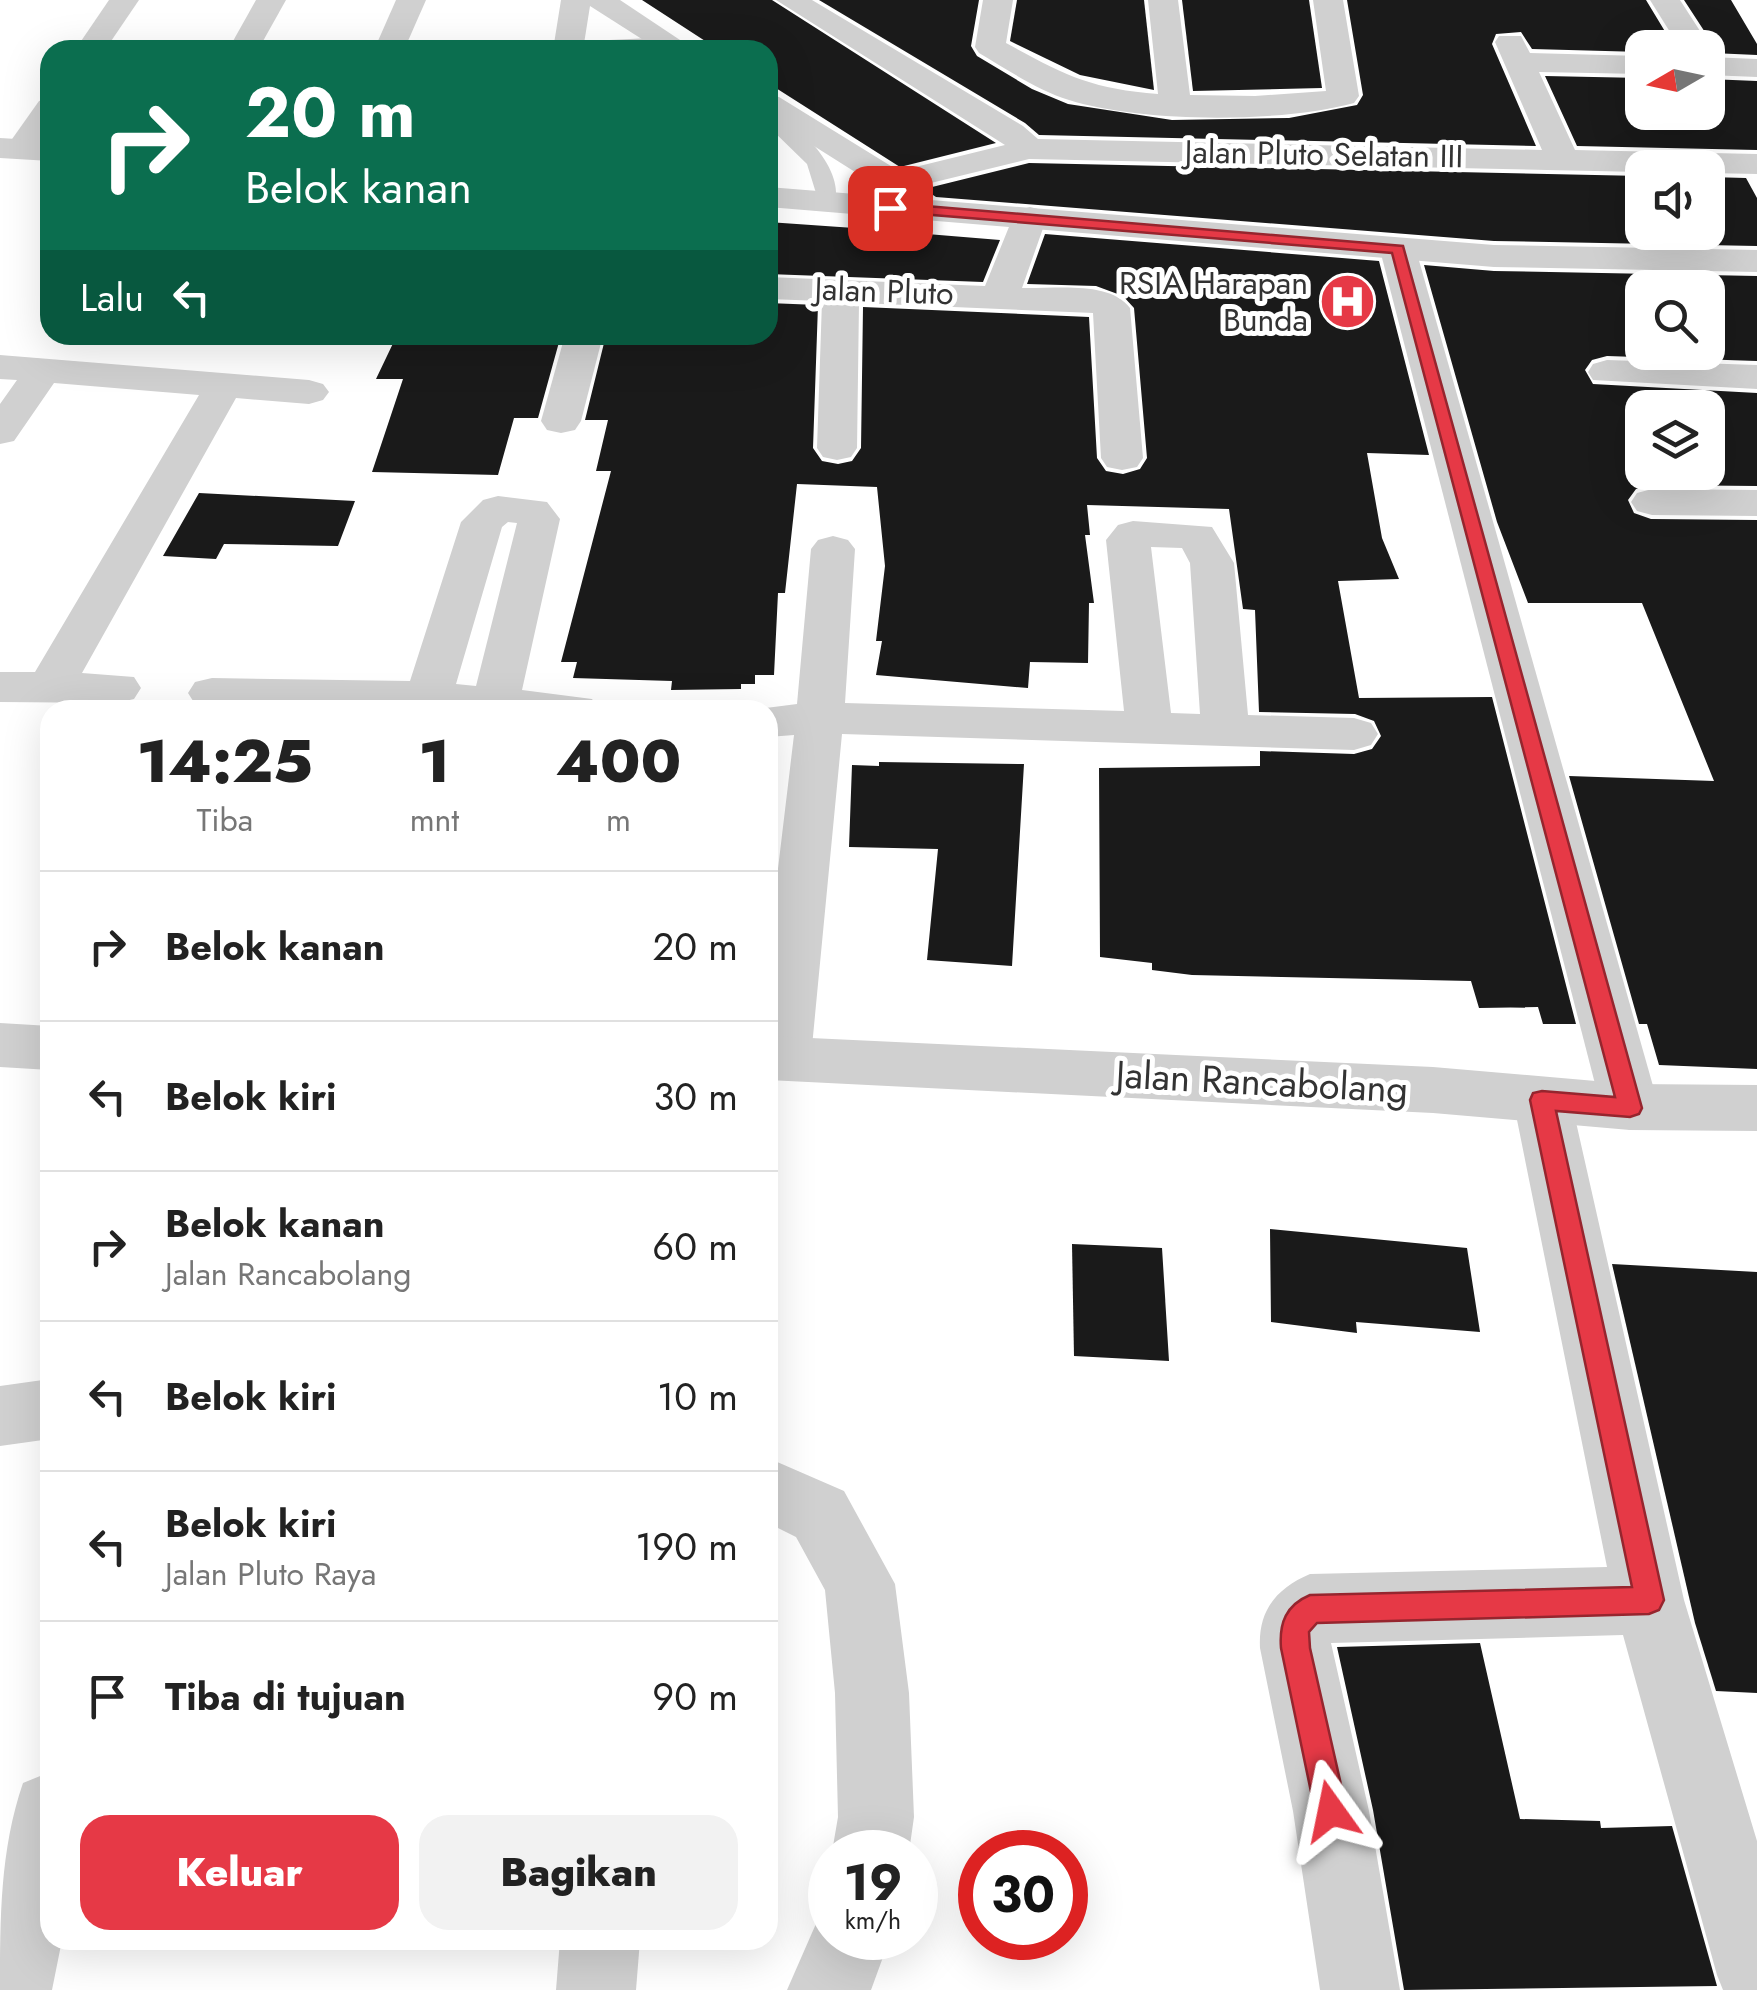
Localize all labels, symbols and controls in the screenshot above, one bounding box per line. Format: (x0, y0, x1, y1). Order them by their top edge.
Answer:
north arrow (1625, 30, 1725, 130)
map controls (1625, 30, 1725, 490)
text: 20 m (245, 62, 416, 163)
icon: right (80, 80, 210, 210)
street label: Jalan Pluto Selatan III (1180, 129, 1464, 179)
button: sound (1625, 150, 1725, 250)
text: Belok kanan (245, 155, 472, 220)
pin (848, 166, 933, 251)
icon: arrive (863, 181, 918, 236)
place label: RSIA Harapan Bunda (1119, 260, 1308, 343)
street label: Jalan Pluto (810, 265, 954, 316)
text: Lalu (80, 270, 144, 325)
icon: left (164, 270, 219, 325)
button: search (1625, 270, 1725, 370)
hospital icon: RSIA Harapan Bunda (1317, 271, 1377, 331)
button: layers (1625, 390, 1725, 490)
text: 14:25 (137, 718, 313, 805)
text: 1 (419, 718, 450, 805)
text: 400 (556, 718, 681, 805)
text: Tiba (196, 797, 253, 843)
text: mnt (410, 797, 459, 843)
text: m (606, 797, 631, 843)
icon: right (80, 919, 135, 974)
text: Belok kanan (165, 919, 385, 974)
text: 20 m (653, 919, 738, 974)
street label: Jalan Rancabolang (1109, 1046, 1410, 1117)
icon: left (80, 1069, 135, 1124)
text: Belok kiri (165, 1069, 337, 1124)
text: 30 m (653, 1069, 738, 1124)
text: Belok kanan (165, 1196, 385, 1251)
icon: right (80, 1219, 135, 1274)
text: 60 m (652, 1219, 738, 1274)
text: Jalan Rancabolang (165, 1251, 412, 1297)
icon: left (80, 1369, 135, 1424)
text: Belok kiri (165, 1369, 337, 1424)
text: 10 m (657, 1369, 738, 1424)
text: Belok kiri (165, 1496, 337, 1551)
icon: left (80, 1519, 135, 1574)
text: 190 m (635, 1519, 738, 1574)
text: Jalan Pluto Raya (165, 1551, 376, 1597)
icon: arrive (80, 1669, 135, 1724)
text: Tiba di tujuan (165, 1669, 406, 1724)
text: 90 m (652, 1669, 738, 1724)
position arrow (1279, 1759, 1383, 1863)
button: Keluar (80, 1815, 399, 1930)
button: Bagikan (419, 1815, 738, 1930)
speed limit sign: 30 (958, 1830, 1088, 1960)
text: 19 (844, 1846, 902, 1919)
text: km/h (845, 1902, 901, 1938)

